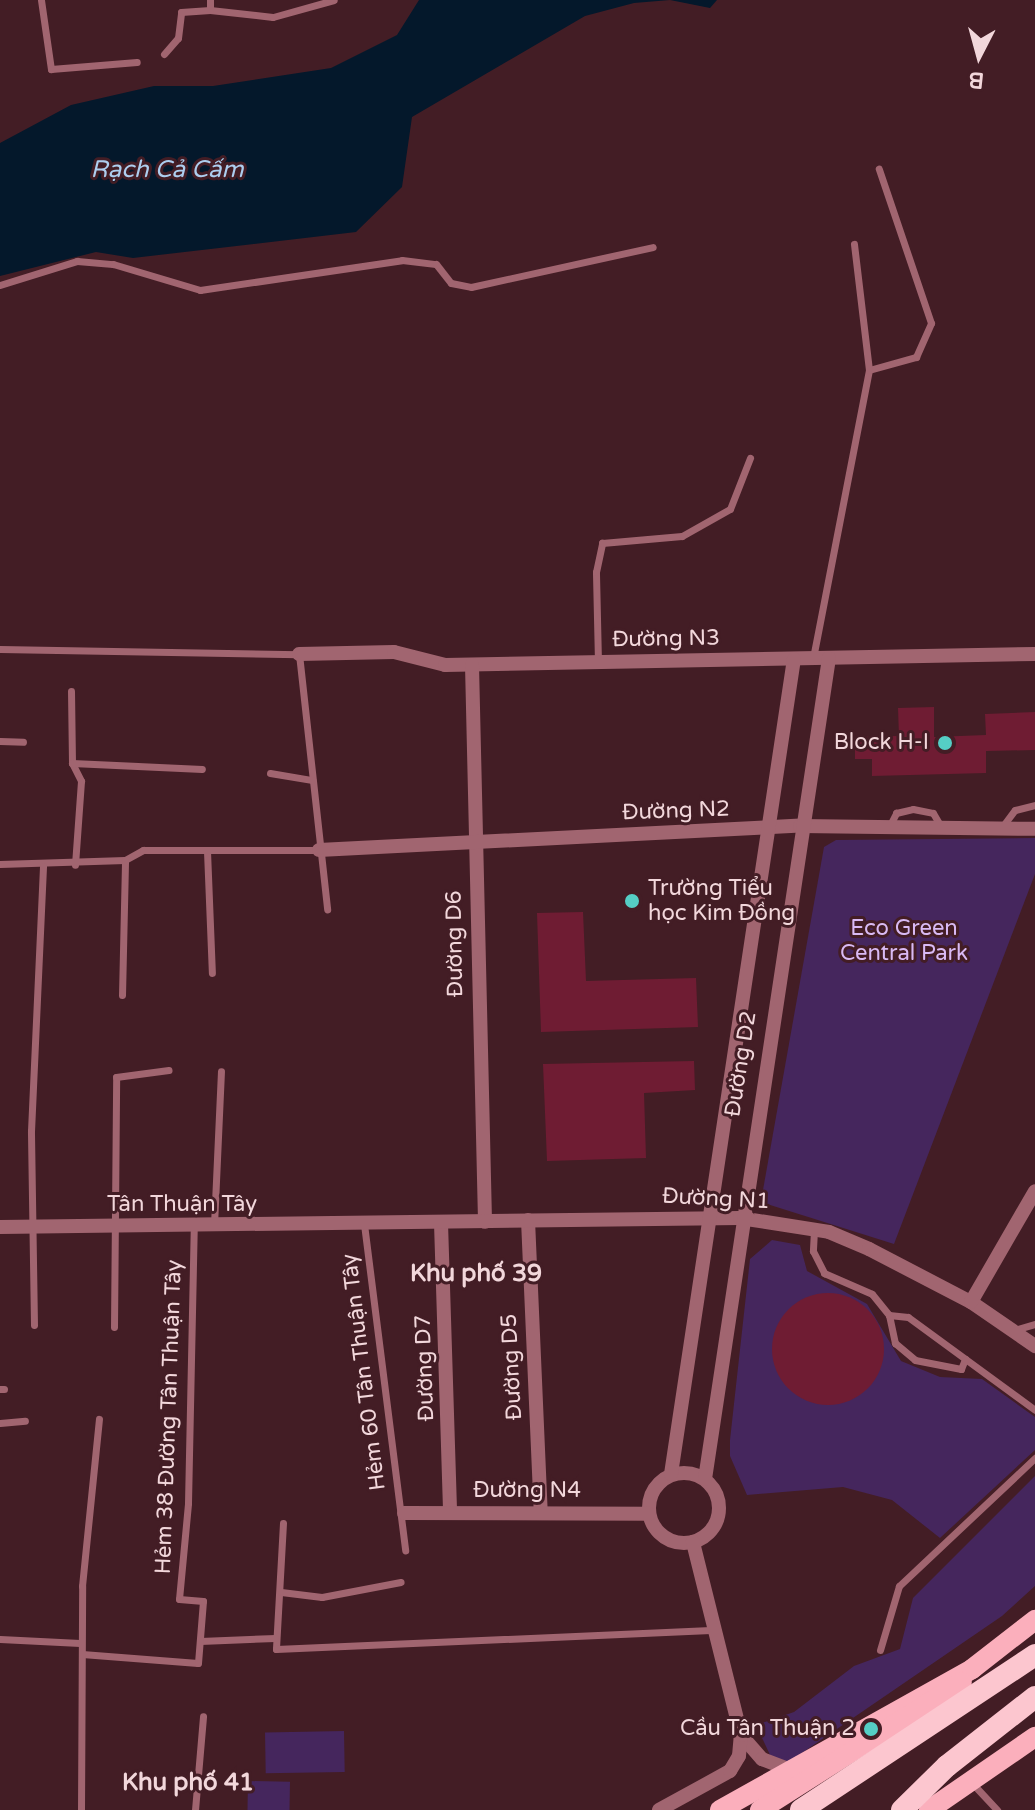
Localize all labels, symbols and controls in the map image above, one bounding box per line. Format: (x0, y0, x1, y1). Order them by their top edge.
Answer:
north arrow (939, 16, 1019, 96)
text: B (968, 66, 985, 94)
water label: Rạch Cả Cấm (91, 156, 243, 184)
street label: Đường N3 (612, 625, 720, 653)
place label: Block H-I (834, 730, 929, 756)
marker: Block H-I (936, 734, 954, 752)
street label: Đường N2 (622, 796, 730, 826)
place label: Trường Tiểu học Kim Đồng (648, 875, 795, 926)
street label: Đường D6 (441, 890, 469, 998)
marker: Trường Tiểu học Kim Đồng (623, 892, 641, 910)
park label: Eco Green Central Park (840, 915, 968, 966)
street label: Đường D2 (720, 1009, 762, 1119)
street label: Đường N1 (661, 1183, 771, 1215)
street label: Tân Thuận Tây (107, 1192, 257, 1218)
street label: Hẻm 60 Tân Thuận Tây (336, 1252, 392, 1492)
street label: Hẻm 38 Đường Tân Thuận Tây (150, 1259, 188, 1575)
district label: Khu phố 39 (410, 1260, 542, 1288)
street label: Đường D5 (496, 1313, 528, 1421)
street label: Đường D7 (410, 1314, 440, 1422)
street label: Đường N4 (473, 1478, 581, 1504)
place label: Cầu Tân Thuận 2 (680, 1716, 855, 1742)
marker: Cầu Tân Thuận 2 (862, 1720, 880, 1738)
district label: Khu phố 41 (122, 1769, 254, 1797)

